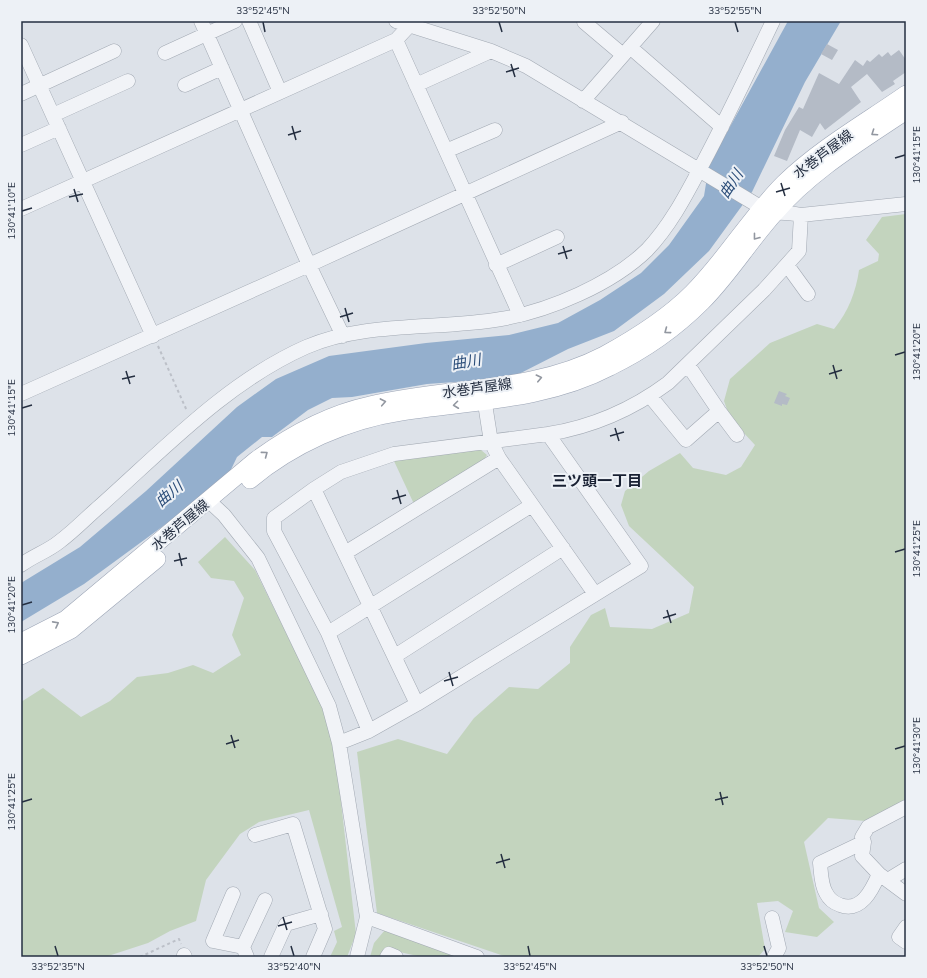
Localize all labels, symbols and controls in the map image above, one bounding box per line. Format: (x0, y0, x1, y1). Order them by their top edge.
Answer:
text: 33°52'45"N (236, 4, 290, 17)
text: 33°52'50"N (472, 4, 526, 17)
text: 33°52'55"N (708, 4, 762, 17)
street label: 水巻芦屋線 (790, 126, 856, 182)
text: 130°41'15"E (910, 126, 923, 184)
one-way arrow (871, 128, 878, 135)
water label: 曲川 (714, 164, 748, 201)
text: 130°41'10"E (5, 182, 18, 240)
one-way arrow (754, 232, 761, 239)
text: 130°41'20"E (910, 323, 923, 381)
one-way arrow (665, 326, 672, 333)
water label: 曲川 (449, 349, 484, 373)
street label: 水巻芦屋線 (441, 374, 513, 402)
one-way arrow (535, 375, 542, 383)
text: 130°41'15"E (5, 379, 18, 437)
one-way arrow (379, 398, 386, 407)
one-way arrow (453, 401, 459, 410)
one-way arrow (260, 452, 267, 459)
district label: 三ツ頭一丁目 (552, 471, 642, 490)
water label: 曲川 (151, 475, 188, 511)
street label: 水巻芦屋線 (147, 496, 213, 554)
text: 130°41'25"E (910, 520, 923, 578)
text: 130°41'20"E (5, 576, 18, 634)
one-way arrow (51, 621, 59, 629)
text: 130°41'30"E (910, 717, 923, 775)
text: 130°41'25"E (5, 773, 18, 831)
text: 33°52'35"N (31, 960, 85, 973)
text: 33°52'40"N (267, 960, 321, 973)
text: 33°52'45"N (503, 960, 557, 973)
text: 33°52'50"N (740, 960, 794, 973)

